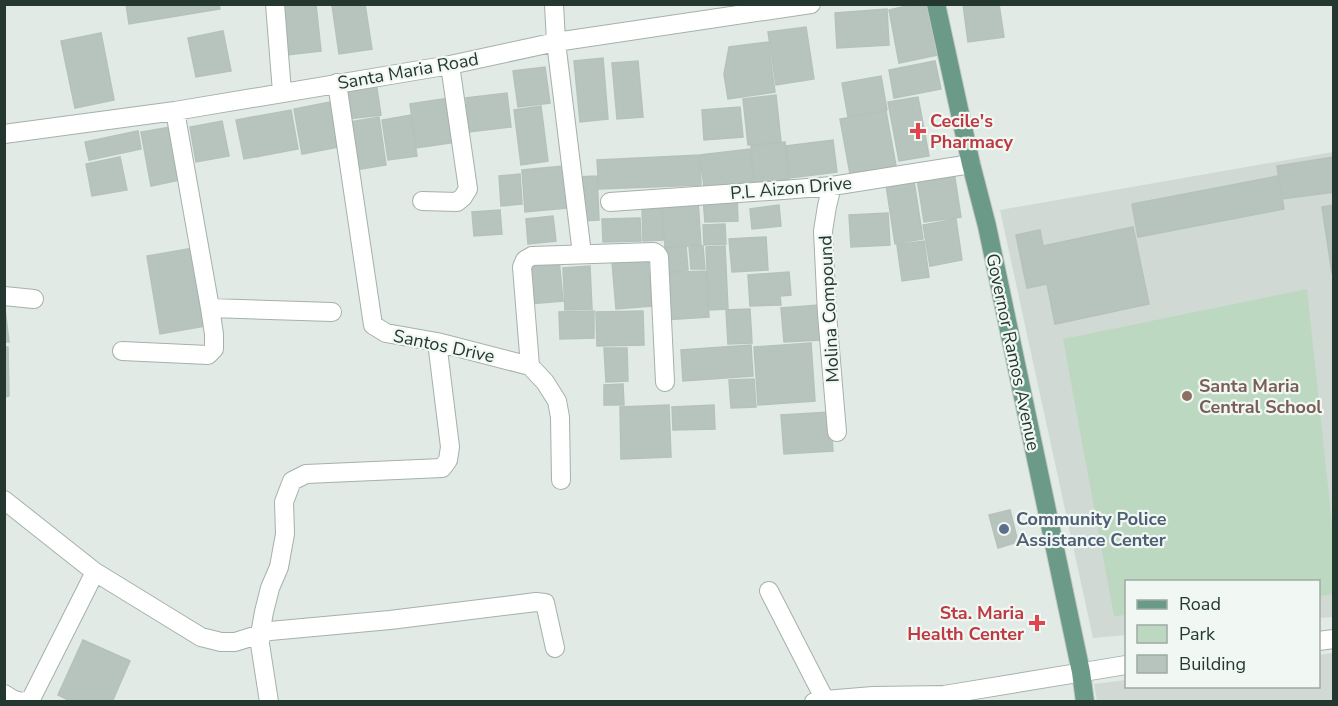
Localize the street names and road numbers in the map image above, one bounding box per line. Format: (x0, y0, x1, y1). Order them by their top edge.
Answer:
street label: Santa Maria Road (336, 47, 480, 95)
street label: P.L Aizon Drive (729, 171, 853, 205)
street label: Molina Compound (813, 235, 845, 383)
street label: Governor Ramos Avenue (980, 251, 1046, 453)
street label: Santos Drive (391, 324, 497, 368)

